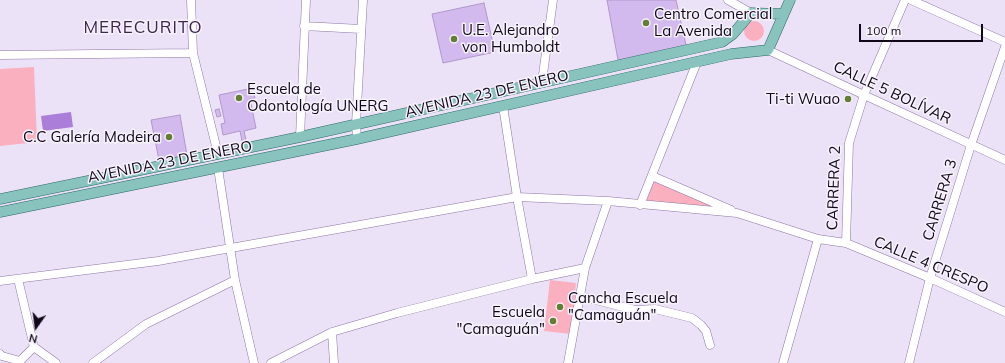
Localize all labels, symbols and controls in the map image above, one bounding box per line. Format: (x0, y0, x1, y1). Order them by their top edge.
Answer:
place label: Centro Comercial La Avenida (654, 5, 772, 40)
scale bar (861, 16, 985, 42)
district label: MERECURITO (83, 18, 203, 38)
marker: Centro Comercial La Avenida (641, 18, 651, 28)
place label: U.E. Alejandro von Humboldt (462, 21, 560, 56)
text: 100 m (866, 23, 901, 38)
marker: U.E. Alejandro von Humboldt (449, 34, 459, 44)
street label: CALLE 5 BOLÍVAR (830, 58, 954, 128)
street label: AVENIDA 23 DE ENERO (404, 66, 570, 122)
place label: Escuela de Odontología UNERG (247, 80, 389, 115)
place label: Ti-ti Wuao (766, 90, 840, 108)
marker: Escuela de Odontología UNERG (234, 93, 244, 103)
marker: Ti-ti Wuao (843, 94, 853, 104)
place label: C.C Galería Madeira (23, 128, 161, 146)
marker: C.C Galería Madeira (164, 132, 174, 142)
street label: AVENIDA 23 DE ENERO (86, 137, 254, 187)
street label: CARRERA 2 (824, 145, 844, 231)
street label: CARRERA 3 (919, 157, 961, 243)
street label: CALLE 4 CRESPO (871, 233, 991, 297)
place label: Cancha Escuela "Camaguán" (568, 289, 678, 324)
marker: Cancha Escuela "Camaguán" (555, 302, 565, 312)
place label: Escuela "Camaguán" (457, 303, 545, 338)
north arrow (16, 307, 56, 347)
marker: Escuela "Camaguán" (548, 316, 558, 326)
text: N (27, 331, 39, 346)

